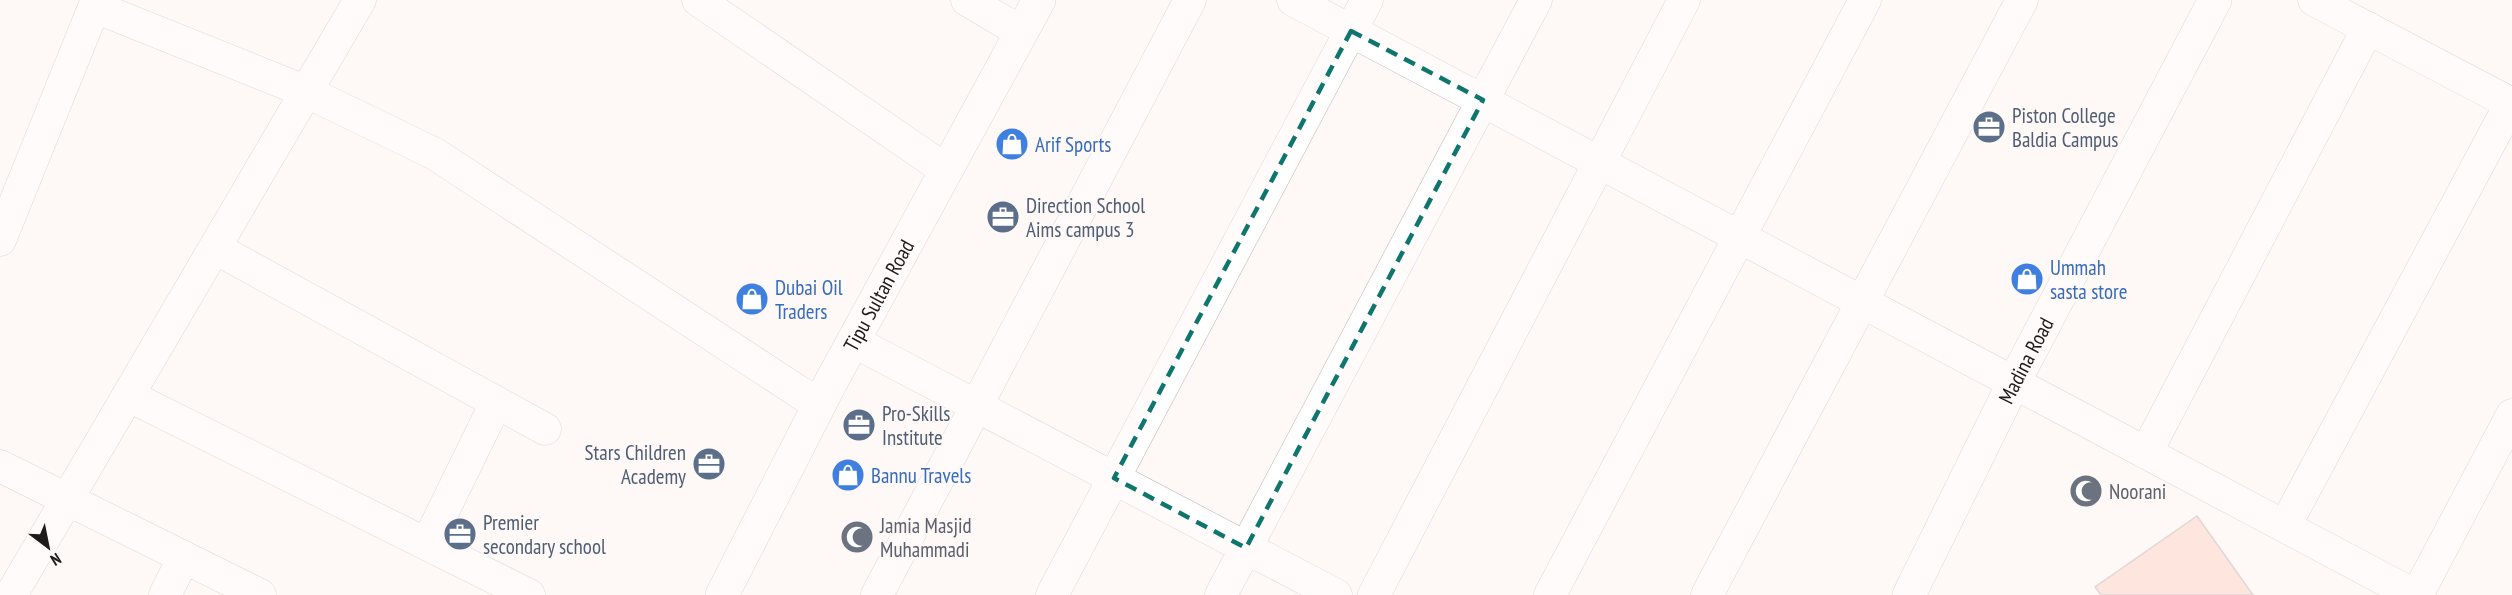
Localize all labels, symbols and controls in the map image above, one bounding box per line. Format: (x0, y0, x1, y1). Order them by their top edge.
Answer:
place label: Piston College Baldia Campus (2012, 102, 2118, 153)
office icon: Piston College Baldia Campus (1971, 109, 2007, 145)
shop icon: Arif Sports (994, 126, 1030, 162)
place label: Arif Sports (1035, 131, 1111, 158)
place label: Direction School Aims campus 3 (1026, 192, 1145, 243)
office icon: Direction School Aims campus 3 (985, 199, 1021, 235)
street label: Tipu Sultan Road (837, 235, 920, 356)
place label: Ummah sasta store (2050, 254, 2127, 305)
shop icon: Ummah sasta store (2009, 261, 2045, 297)
place label: Dubai Oil Traders (775, 274, 843, 325)
shop icon: Dubai Oil Traders (734, 281, 770, 317)
street label: Madina Road (1992, 313, 2059, 408)
place label: Pro-Skills Institute (882, 400, 950, 451)
office icon: Pro-Skills Institute (841, 407, 877, 443)
place label: Stars Children Academy (584, 439, 686, 490)
office icon: Stars Children Academy (691, 446, 727, 482)
shop icon: Bannu Travels (830, 457, 866, 493)
place label: Bannu Travels (871, 462, 971, 489)
mosque icon: Noorani (2068, 473, 2104, 509)
place label: Noorani (2109, 478, 2166, 505)
place label: Premier secondary school (483, 509, 606, 560)
place label: Jamia Masjid Muhammadi (879, 512, 972, 563)
office icon: Premier secondary school (442, 516, 478, 552)
north arrow (18, 517, 78, 577)
mosque icon: Jamia Masjid Muhammadi (839, 519, 875, 555)
text: N (47, 549, 65, 570)

